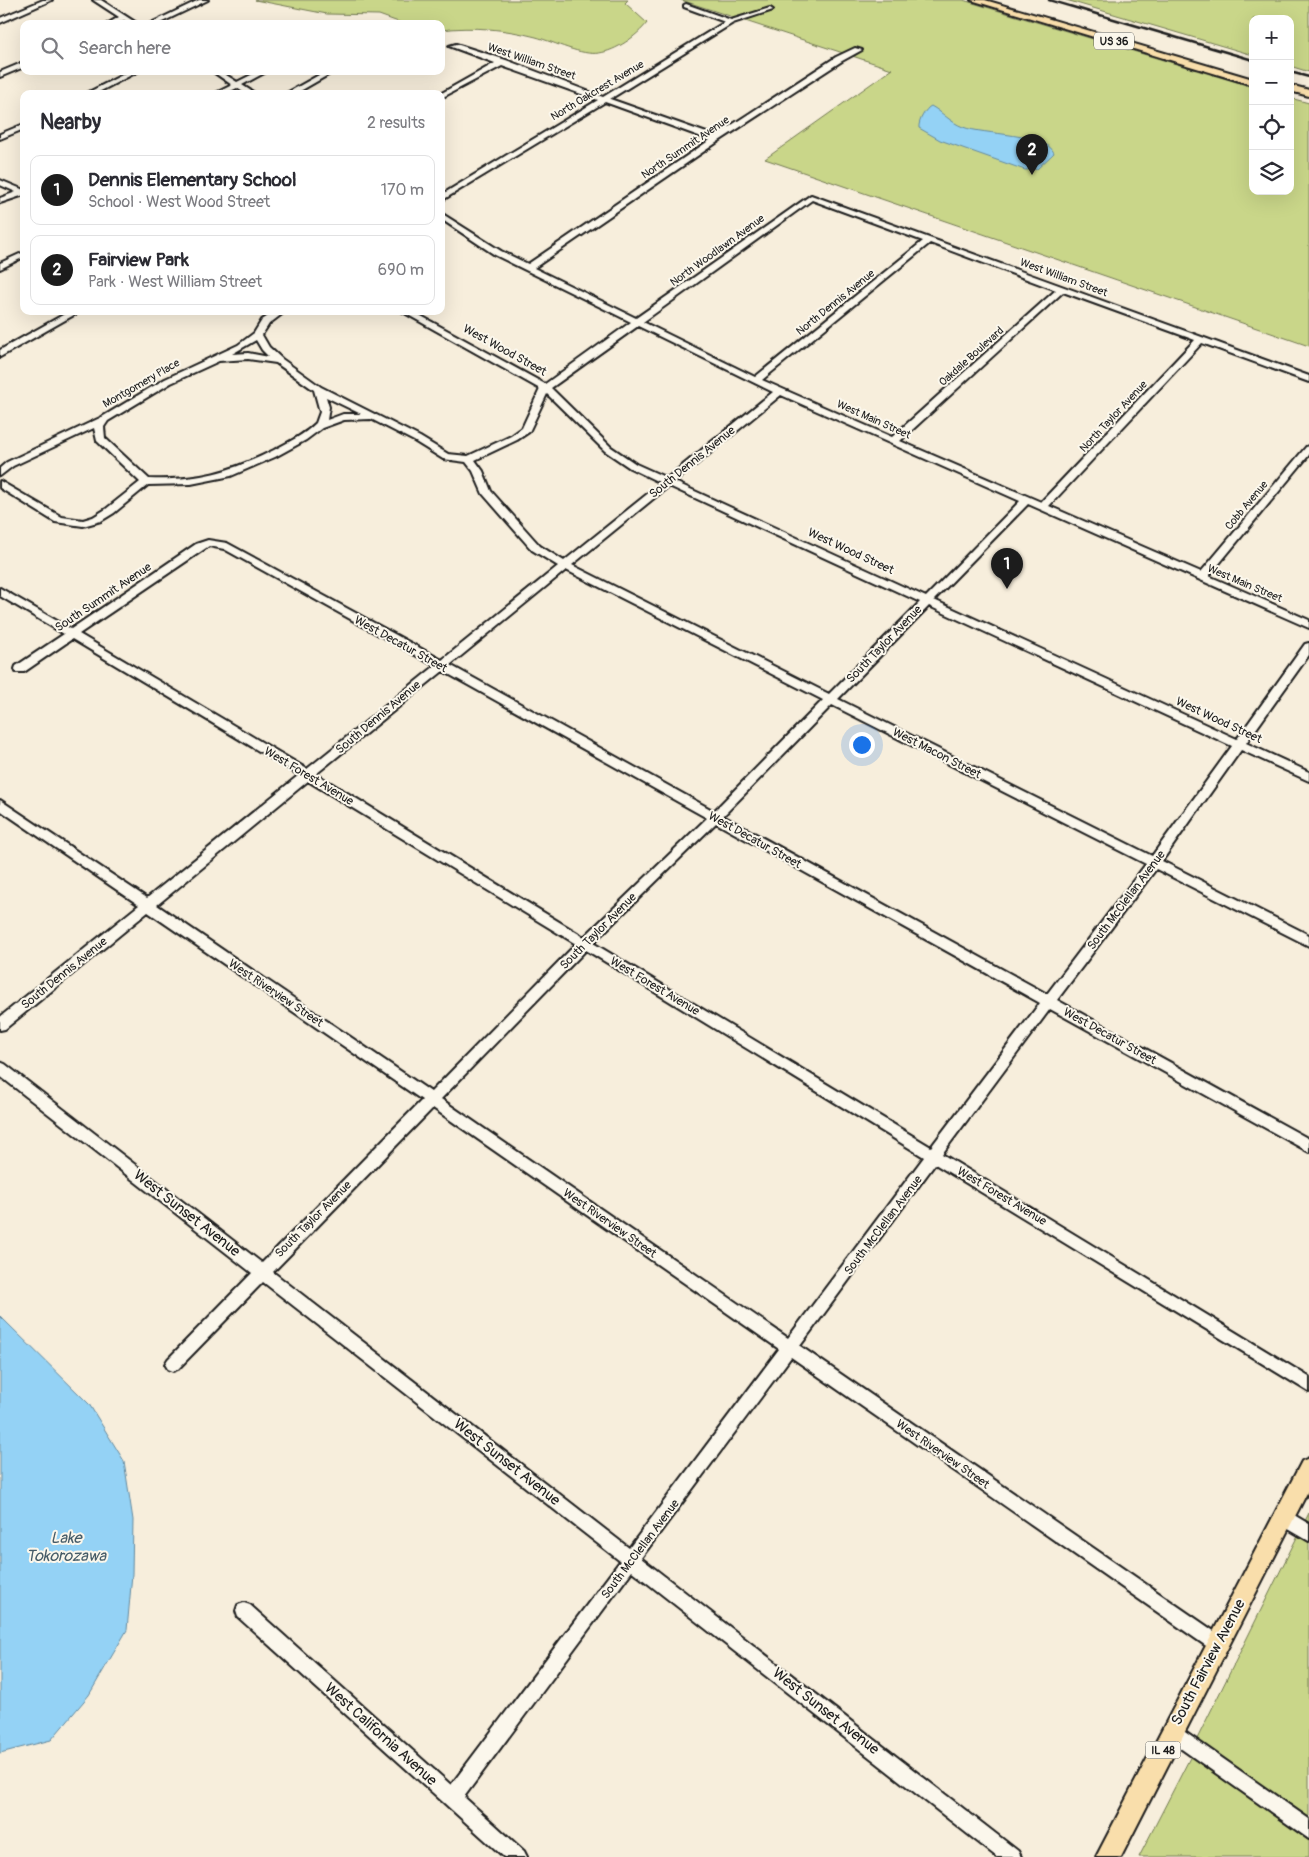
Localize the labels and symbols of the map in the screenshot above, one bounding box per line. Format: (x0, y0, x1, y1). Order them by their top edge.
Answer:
road number: US 36 (1094, 32, 1134, 49)
street label: West William Street (486, 40, 578, 83)
street label: North Oakcrest Avenue (548, 57, 647, 123)
street label: North Summit Avenue (639, 113, 732, 182)
pin: 2 (1016, 134, 1048, 175)
street label: North Woodlawn Avenue (668, 211, 767, 289)
street label: West William Street (1018, 256, 1110, 300)
street label: North Dennis Avenue (794, 266, 877, 338)
street label: West Wood Street (460, 321, 549, 380)
street label: Oakdale Boulevard (936, 324, 1006, 389)
street label: Montgomery Place (101, 356, 182, 411)
street label: North Taylor Avenue (1077, 377, 1150, 455)
street label: West Main Street (835, 397, 913, 442)
street label: South Dennis Avenue (646, 423, 738, 502)
street label: Cobb Avenue (1222, 478, 1271, 532)
street label: West Wood Street (805, 525, 896, 578)
pin: 1 (991, 548, 1023, 589)
street label: South Summit Avenue (52, 560, 154, 635)
street label: West Main Street (1205, 562, 1285, 605)
street label: South Taylor Avenue (843, 602, 925, 686)
street label: West Decatur Street (352, 613, 450, 676)
street label: South Dennis Avenue (333, 677, 424, 757)
street label: West Wood Street (1173, 694, 1264, 747)
street label: West Macon Street (890, 725, 984, 782)
your location (849, 732, 875, 758)
street label: West Forest Avenue (261, 744, 356, 809)
street label: West Decatur Street (706, 809, 804, 872)
street label: South McClellan Avenue (1084, 848, 1169, 953)
street label: South Taylor Avenue (557, 890, 640, 973)
street label: South Dennis Avenue (18, 934, 110, 1013)
street label: West Forest Avenue (607, 954, 702, 1019)
street label: West Riverview Street (226, 956, 326, 1031)
street label: West Decatur Street (1061, 1005, 1159, 1068)
street label: West Forest Avenue (954, 1164, 1049, 1229)
street label: West Sunset Avenue (130, 1166, 244, 1261)
street label: South McClellan Avenue (841, 1173, 926, 1278)
street label: South Taylor Avenue (272, 1178, 355, 1261)
street label: West Riverview Street (560, 1186, 659, 1261)
street label: West Sunset Avenue (450, 1415, 564, 1510)
street label: West Riverview Street (893, 1417, 992, 1492)
street label: South McClellan Avenue (598, 1497, 683, 1602)
water label: Lake Tokorozawa (26, 1528, 108, 1566)
street label: South Fairview Avenue (1167, 1595, 1250, 1729)
street label: West Sunset Avenue (769, 1664, 883, 1759)
street label: West California Avenue (321, 1679, 441, 1790)
road number: IL 48 (1146, 1742, 1180, 1758)

